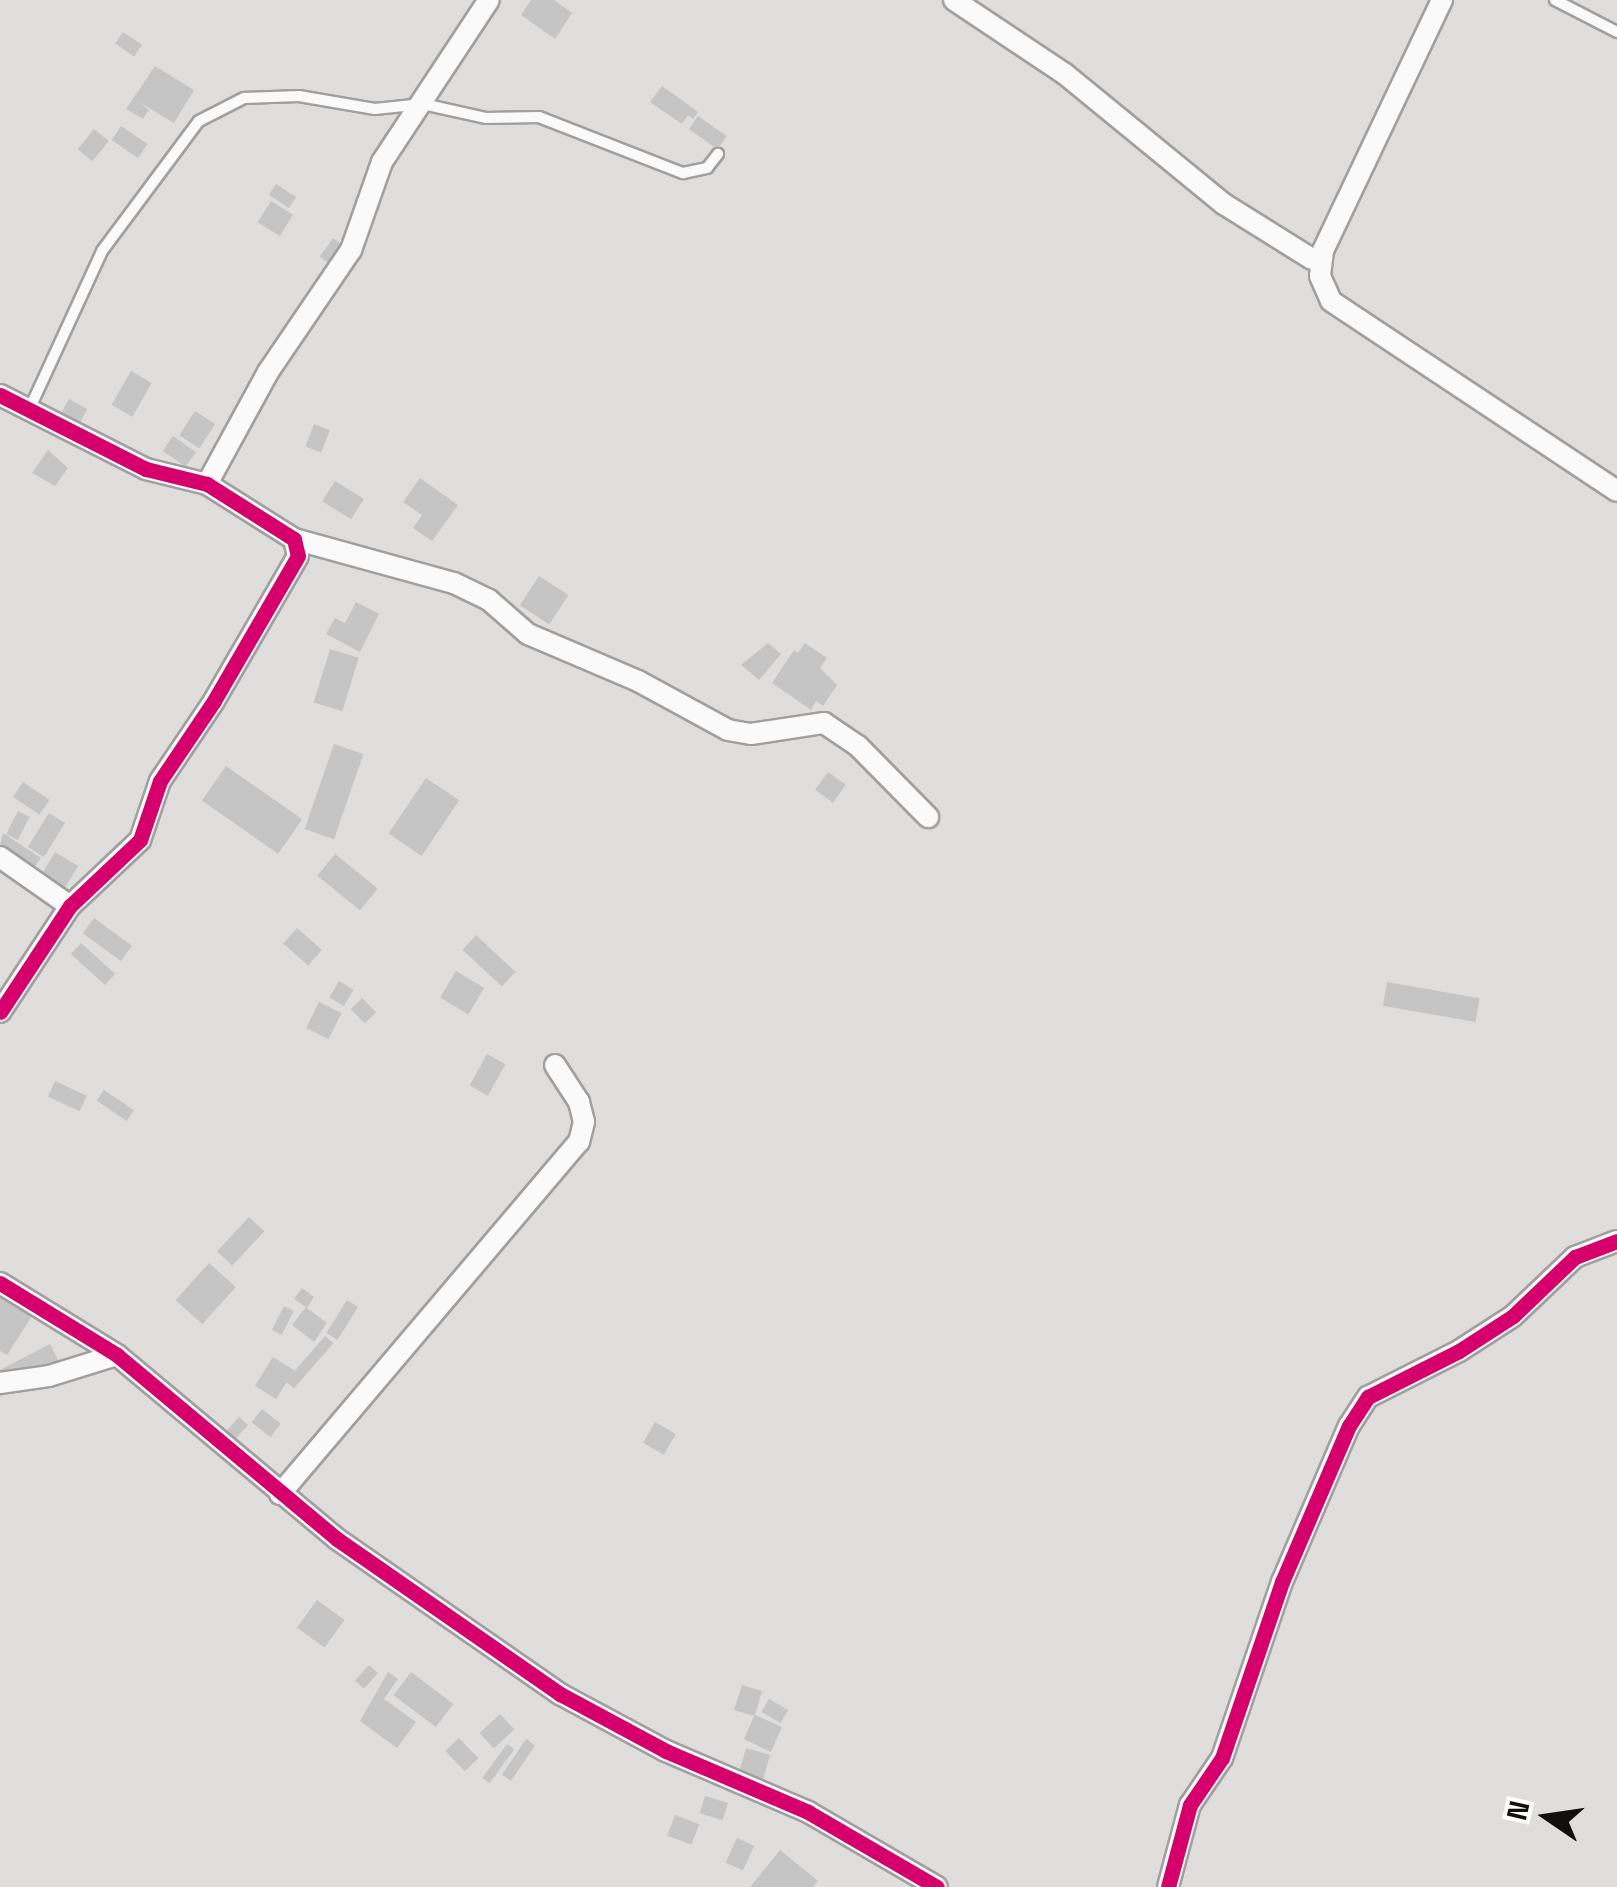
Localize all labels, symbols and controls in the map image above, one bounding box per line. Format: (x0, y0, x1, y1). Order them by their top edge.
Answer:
north arrow (1497, 1767, 1597, 1867)
text: N (1498, 1797, 1537, 1823)

